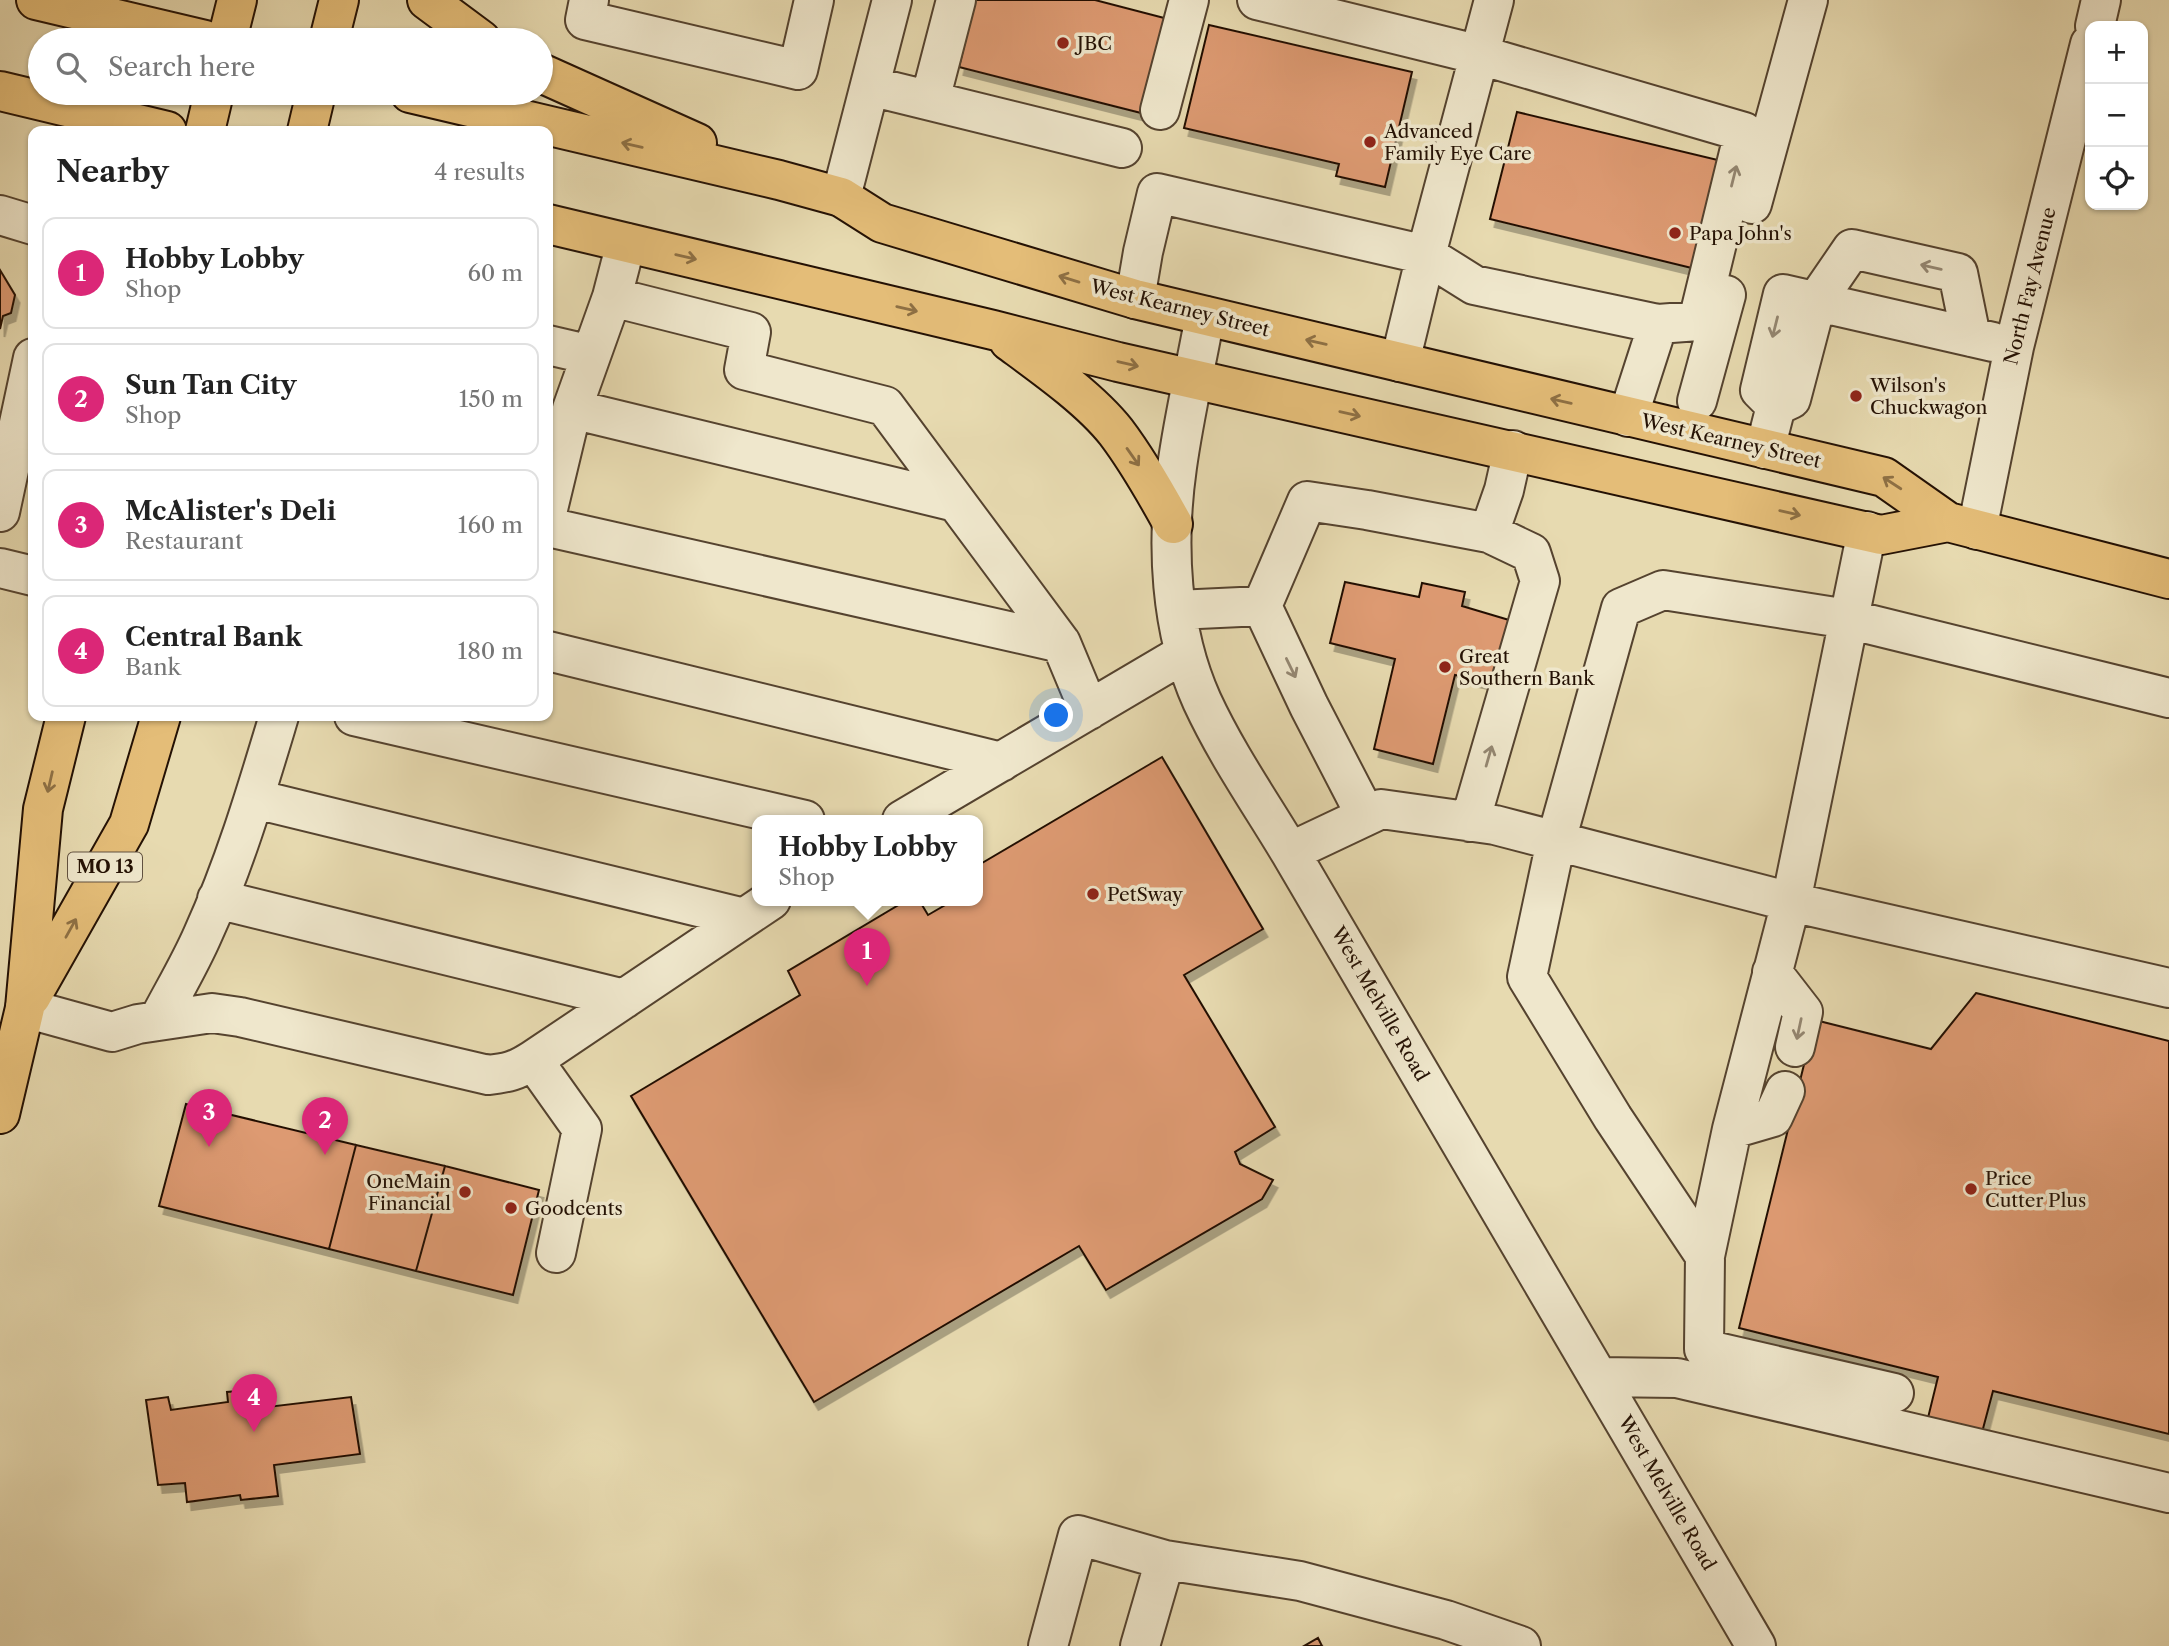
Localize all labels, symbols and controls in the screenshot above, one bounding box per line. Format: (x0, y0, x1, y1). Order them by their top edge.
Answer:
map controls (2085, 21, 2148, 210)
button: + (2085, 21, 2148, 84)
search box (28, 28, 553, 105)
place label: JBC (1074, 32, 1112, 55)
marker: JBC (1055, 35, 1071, 51)
icon: search (52, 48, 90, 86)
text: Search here (108, 51, 255, 83)
button: − (2085, 84, 2148, 147)
place label: Advanced Family Eye Care (1383, 120, 1532, 165)
marker: Advanced Family Eye Care (1362, 134, 1378, 150)
one-way arrow (621, 138, 643, 151)
button: locate (2085, 147, 2148, 210)
text: Nearby (56, 153, 169, 190)
text: 4 results (434, 158, 525, 186)
one-way arrow (1728, 165, 1741, 187)
street label: North Fay Avenue (1999, 205, 2061, 367)
place label: Papa John's (1689, 222, 1792, 245)
marker: Papa John's (1667, 225, 1683, 241)
text: Hobby Lobby (125, 243, 304, 275)
one-way arrow (674, 251, 697, 264)
text: 1 (76, 259, 86, 287)
text: 60 m (467, 259, 523, 287)
one-way arrow (1920, 260, 1943, 273)
one-way arrow (1058, 272, 1080, 284)
street label: West Kearney Street (1087, 274, 1272, 341)
text: Shop (125, 275, 181, 303)
one-way arrow (895, 303, 918, 317)
one-way arrow (1768, 315, 1781, 338)
one-way arrow (1305, 335, 1328, 349)
one-way arrow (1116, 358, 1139, 371)
text: Sun Tan City (125, 369, 296, 401)
place label: Wilson's Chuckwagon (1869, 374, 1988, 419)
text: 2 (74, 385, 88, 413)
text: 150 m (459, 385, 523, 413)
marker: Wilson's Chuckwagon (1848, 388, 1864, 404)
one-way arrow (1551, 394, 1573, 407)
text: Shop (125, 401, 181, 429)
one-way arrow (1338, 407, 1361, 421)
street label: West Kearney Street (1638, 409, 1823, 473)
one-way arrow (1126, 447, 1140, 466)
one-way arrow (1883, 476, 1902, 491)
text: McAlister's Deli (125, 495, 336, 527)
one-way arrow (1778, 507, 1801, 520)
text: 3 (75, 511, 88, 539)
text: 160 m (458, 511, 523, 539)
text: Restaurant (125, 527, 243, 555)
text: Central Bank (125, 621, 302, 653)
text: 4 (74, 637, 88, 665)
text: 180 m (458, 637, 523, 665)
place label: Great Southern Bank (1459, 645, 1595, 690)
text: Bank (125, 653, 181, 681)
one-way arrow (1285, 657, 1298, 678)
marker: Great Southern Bank (1437, 659, 1453, 675)
your location (1039, 698, 1073, 732)
one-way arrow (1484, 745, 1497, 767)
one-way arrow (43, 770, 56, 793)
popup (752, 815, 983, 906)
text: Hobby Lobby (778, 831, 957, 863)
road number: MO 13 (68, 852, 142, 882)
text: Shop (778, 863, 835, 891)
place label: PetSway (1107, 883, 1183, 906)
marker: PetSway (1085, 886, 1101, 902)
one-way arrow (64, 918, 78, 938)
street label: West Melville Road (1326, 922, 1434, 1086)
pin: 1 (844, 928, 890, 986)
one-way arrow (1792, 1017, 1806, 1040)
pin: 3 (186, 1089, 232, 1147)
pin: 2 (302, 1097, 348, 1155)
place label: Price Cutter Plus (1985, 1167, 2086, 1212)
place label: OneMain Financial (366, 1170, 451, 1215)
marker: Price Cutter Plus (1963, 1181, 1979, 1197)
marker: OneMain Financial (457, 1184, 473, 1200)
place label: Goodcents (525, 1197, 623, 1220)
marker: Goodcents (503, 1200, 519, 1216)
pin: 4 (231, 1374, 277, 1432)
street label: West Melville Road (1613, 1411, 1721, 1575)

